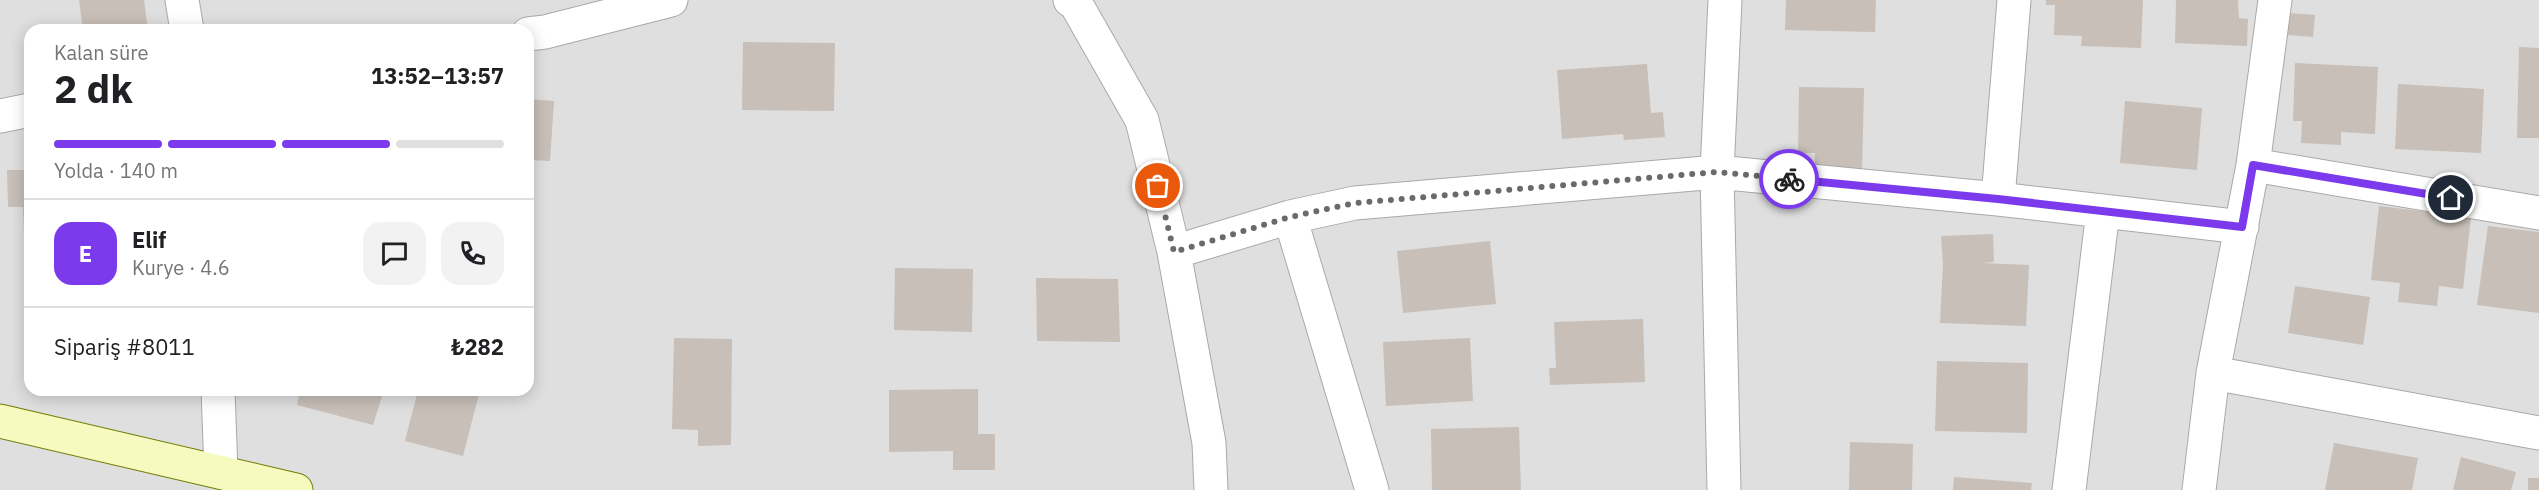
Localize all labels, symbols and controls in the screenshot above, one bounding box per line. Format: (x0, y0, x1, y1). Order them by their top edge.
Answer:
text: Kalan süre (54, 39, 149, 66)
text: 13:52–13:57 (371, 61, 504, 90)
text: 2 dk (54, 63, 133, 114)
courier (1759, 149, 1819, 209)
text: Yolda · 140 m (54, 157, 178, 184)
pin (1132, 160, 1183, 211)
icon: bike (1773, 163, 1806, 196)
icon: bag (1141, 169, 1174, 202)
pin (2425, 172, 2476, 223)
icon: home (2434, 181, 2467, 214)
button: chat (363, 222, 426, 285)
button: phone (441, 222, 504, 285)
text: Elif (132, 225, 166, 254)
text: E (79, 239, 92, 268)
text: Kurye · 4.6 (132, 254, 230, 281)
text: Sipariş #8011 (54, 332, 195, 361)
text: ₺282 (451, 332, 504, 361)

